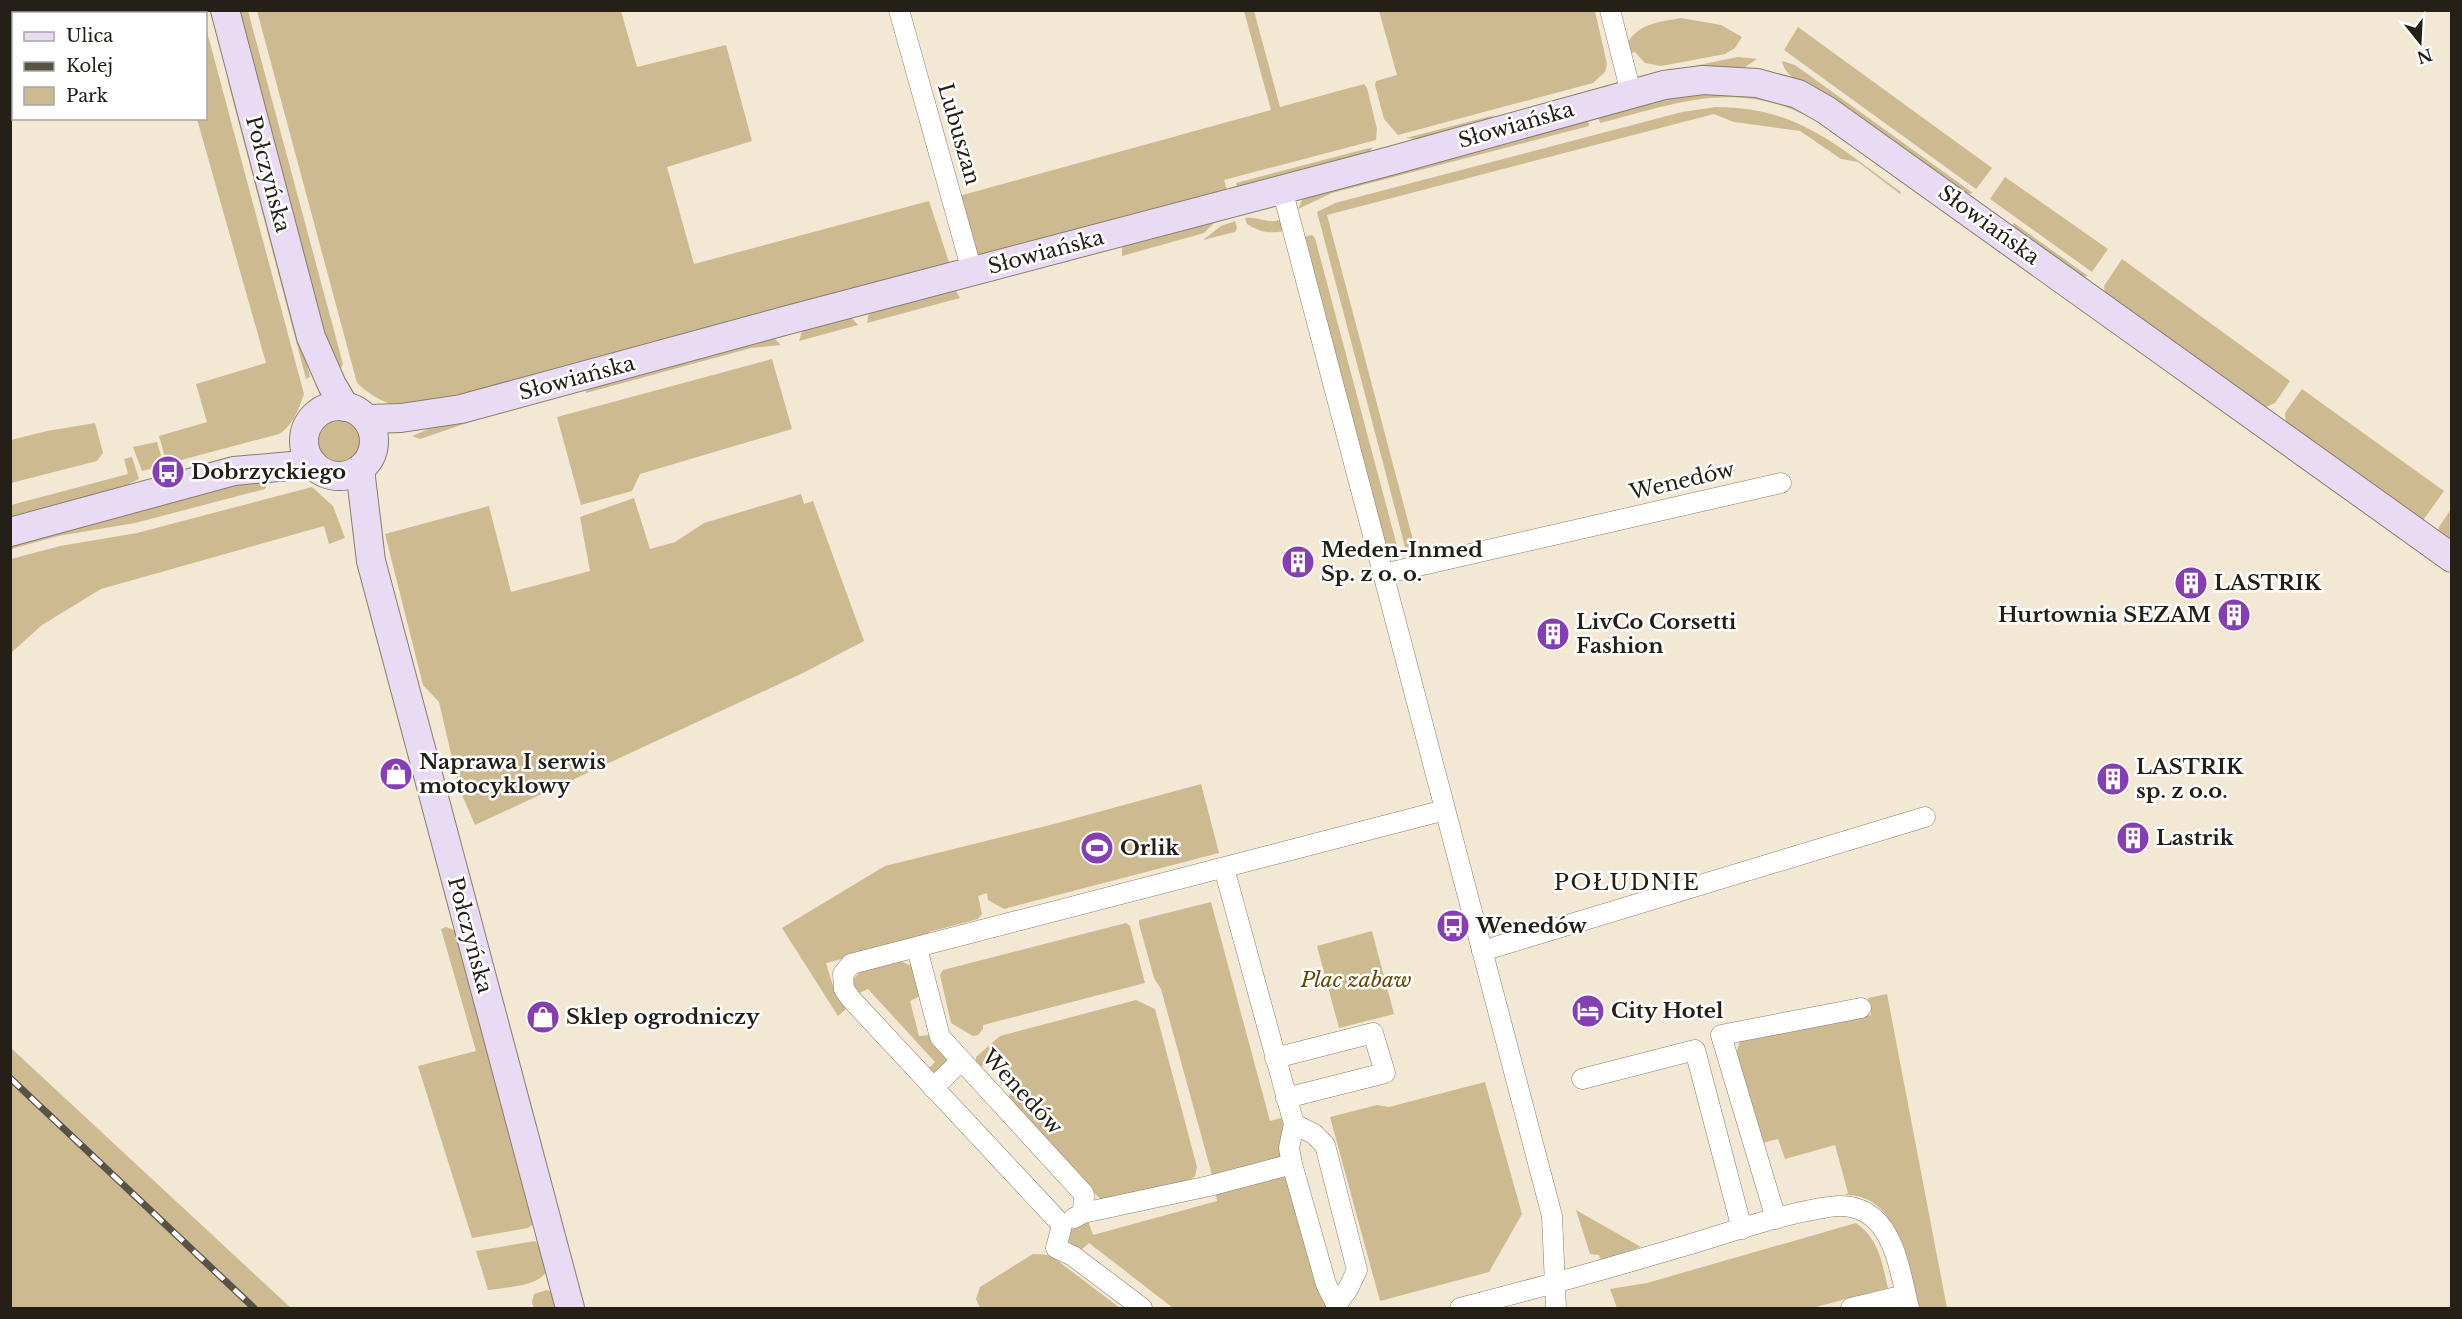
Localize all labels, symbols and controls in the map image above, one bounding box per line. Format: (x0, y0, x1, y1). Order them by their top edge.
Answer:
legend (12, 12, 207, 120)
north arrow (2390, 12, 2450, 72)
text: Ulica (66, 25, 113, 47)
text: N (2414, 44, 2435, 68)
text: Kolej (66, 55, 113, 77)
street label: Lubuszan (932, 80, 986, 188)
text: Park (66, 85, 108, 107)
street label: Słowiańska (1455, 96, 1577, 154)
street label: Połczyńska (240, 113, 296, 235)
street label: Słowiańska (1933, 180, 2045, 271)
street label: Słowiańska (985, 224, 1107, 280)
street label: Słowiańska (516, 350, 638, 406)
bus stop icon: Dobrzyckiego (150, 454, 186, 490)
street label: Wenedów (1626, 456, 1737, 506)
place label: Dobrzyckiego (191, 459, 346, 485)
place label: Meden-Inmed Sp. z o. o. (1321, 537, 1483, 587)
building icon: Meden-Inmed Sp. z o. o. (1280, 544, 1316, 580)
building icon: LASTRIK (2173, 565, 2209, 601)
place label: LASTRIK (2214, 570, 2322, 596)
building icon: Hurtownia SEZAM (2216, 597, 2252, 633)
place label: Hurtownia SEZAM (1998, 602, 2211, 628)
place label: LivCo Corsetti Fashion (1576, 609, 1737, 659)
building icon: LivCo Corsetti Fashion (1535, 616, 1571, 652)
place label: Naprawa I serwis motocyklowy (419, 749, 606, 799)
place label: LASTRIK sp. z o.o. (2136, 754, 2244, 804)
shop icon: Naprawa I serwis motocyklowy (378, 756, 414, 792)
building icon: LASTRIK sp. z o.o. (2095, 761, 2131, 797)
building icon: Lastrik (2115, 820, 2151, 856)
place label: Lastrik (2156, 825, 2235, 851)
sports icon: Orlik (1079, 830, 1115, 866)
place label: Orlik (1120, 835, 1180, 861)
district label: POŁUDNIE (1554, 869, 1700, 896)
street label: Połczyńska (442, 874, 498, 996)
bus stop icon: Wenedów (1435, 908, 1471, 944)
place label: Wenedów (1475, 913, 1587, 939)
park label: Plac zabaw (1299, 967, 1412, 993)
hotel icon: City Hotel (1570, 993, 1606, 1029)
place label: City Hotel (1611, 998, 1724, 1024)
shop icon: Sklep ogrodniczy (525, 999, 561, 1035)
place label: Sklep ogrodniczy (566, 1004, 760, 1030)
street label: Wenedów (975, 1043, 1068, 1140)

